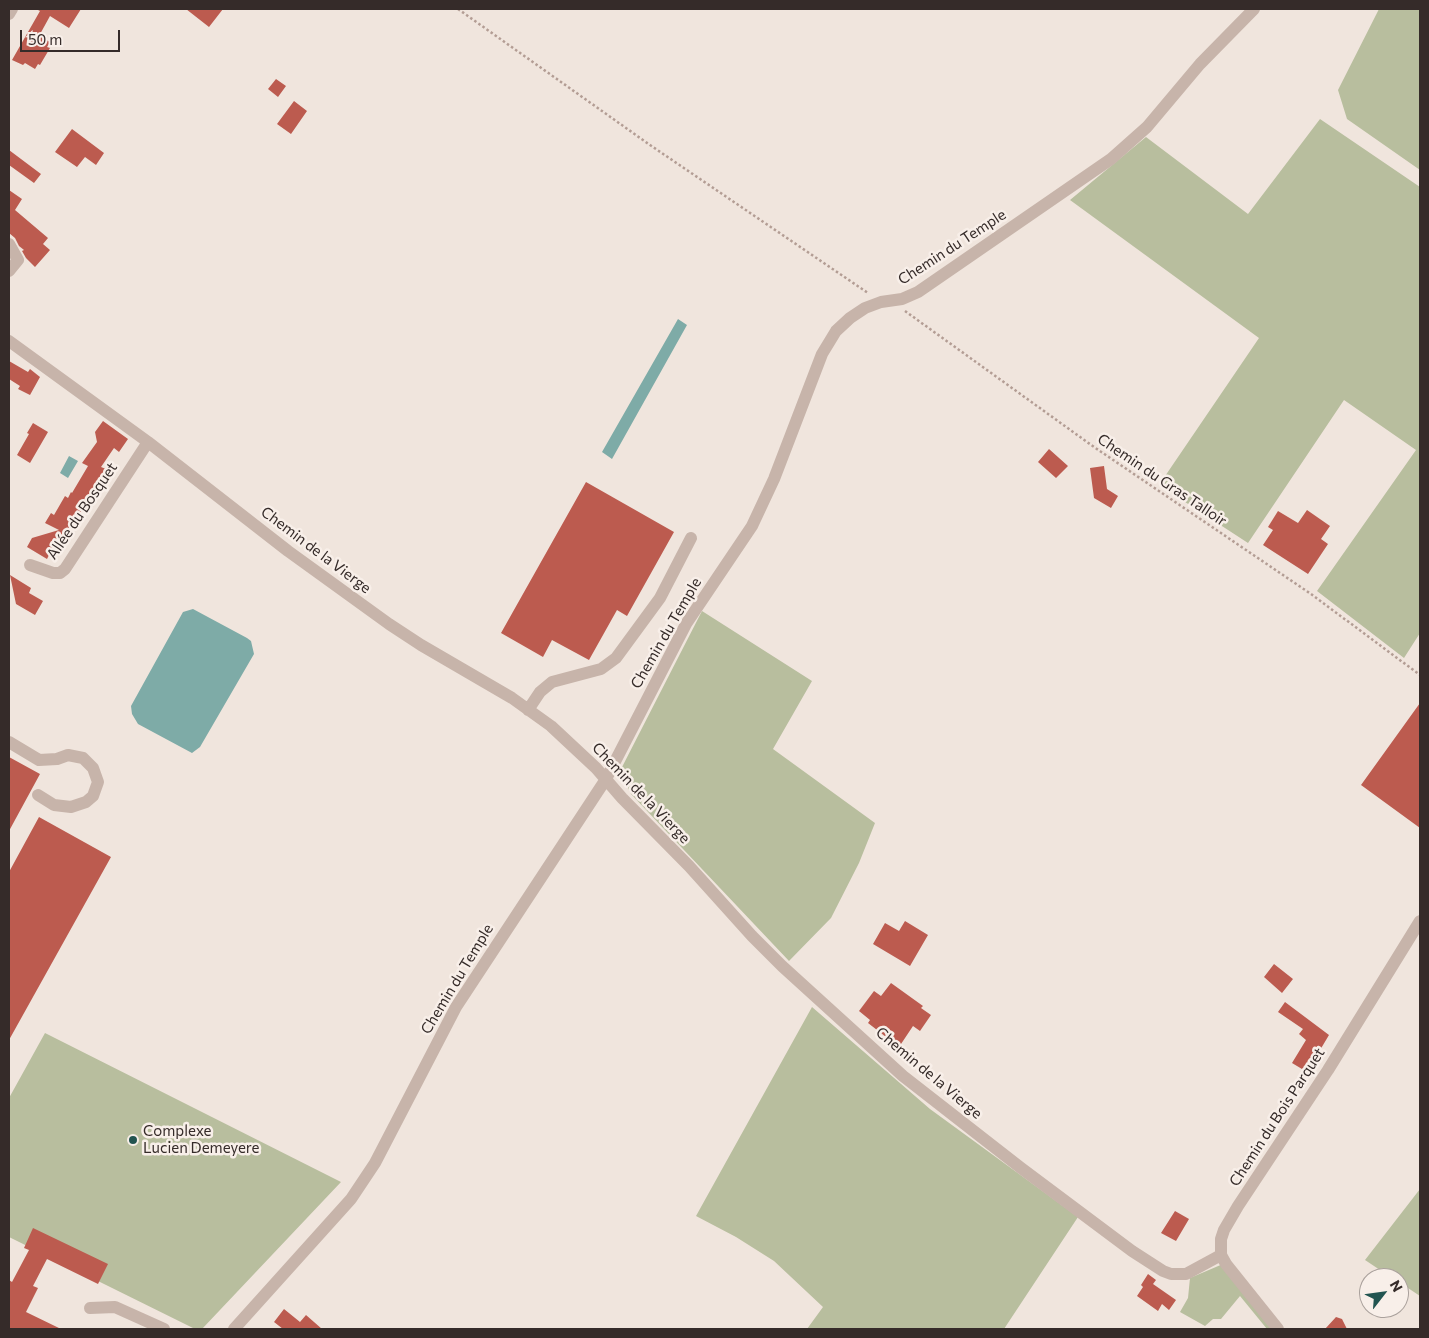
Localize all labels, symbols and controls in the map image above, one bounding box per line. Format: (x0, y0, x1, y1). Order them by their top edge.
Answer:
scale bar (22, 20, 122, 52)
text: 50 m (28, 30, 62, 48)
street label: Chemin du Temple (895, 205, 1009, 289)
street label: Chemin du Gras Talloir (1094, 430, 1230, 530)
street label: Allée du Bosquet (43, 459, 121, 563)
street label: Chemin de la Vierge (257, 503, 375, 597)
street label: Chemin du Temple (627, 574, 705, 692)
street label: Chemin de la Vierge (588, 739, 694, 847)
street label: Chemin du Temple (417, 921, 497, 1037)
street label: Chemin de la Vierge (872, 1023, 986, 1123)
street label: Chemin du Bois Parquet (1226, 1044, 1328, 1190)
place label: Complexe Lucien Demeyere (143, 1122, 259, 1157)
marker: Complexe Lucien Demeyere (127, 1134, 139, 1146)
north arrow (1359, 1268, 1409, 1318)
text: N (1387, 1277, 1407, 1295)

